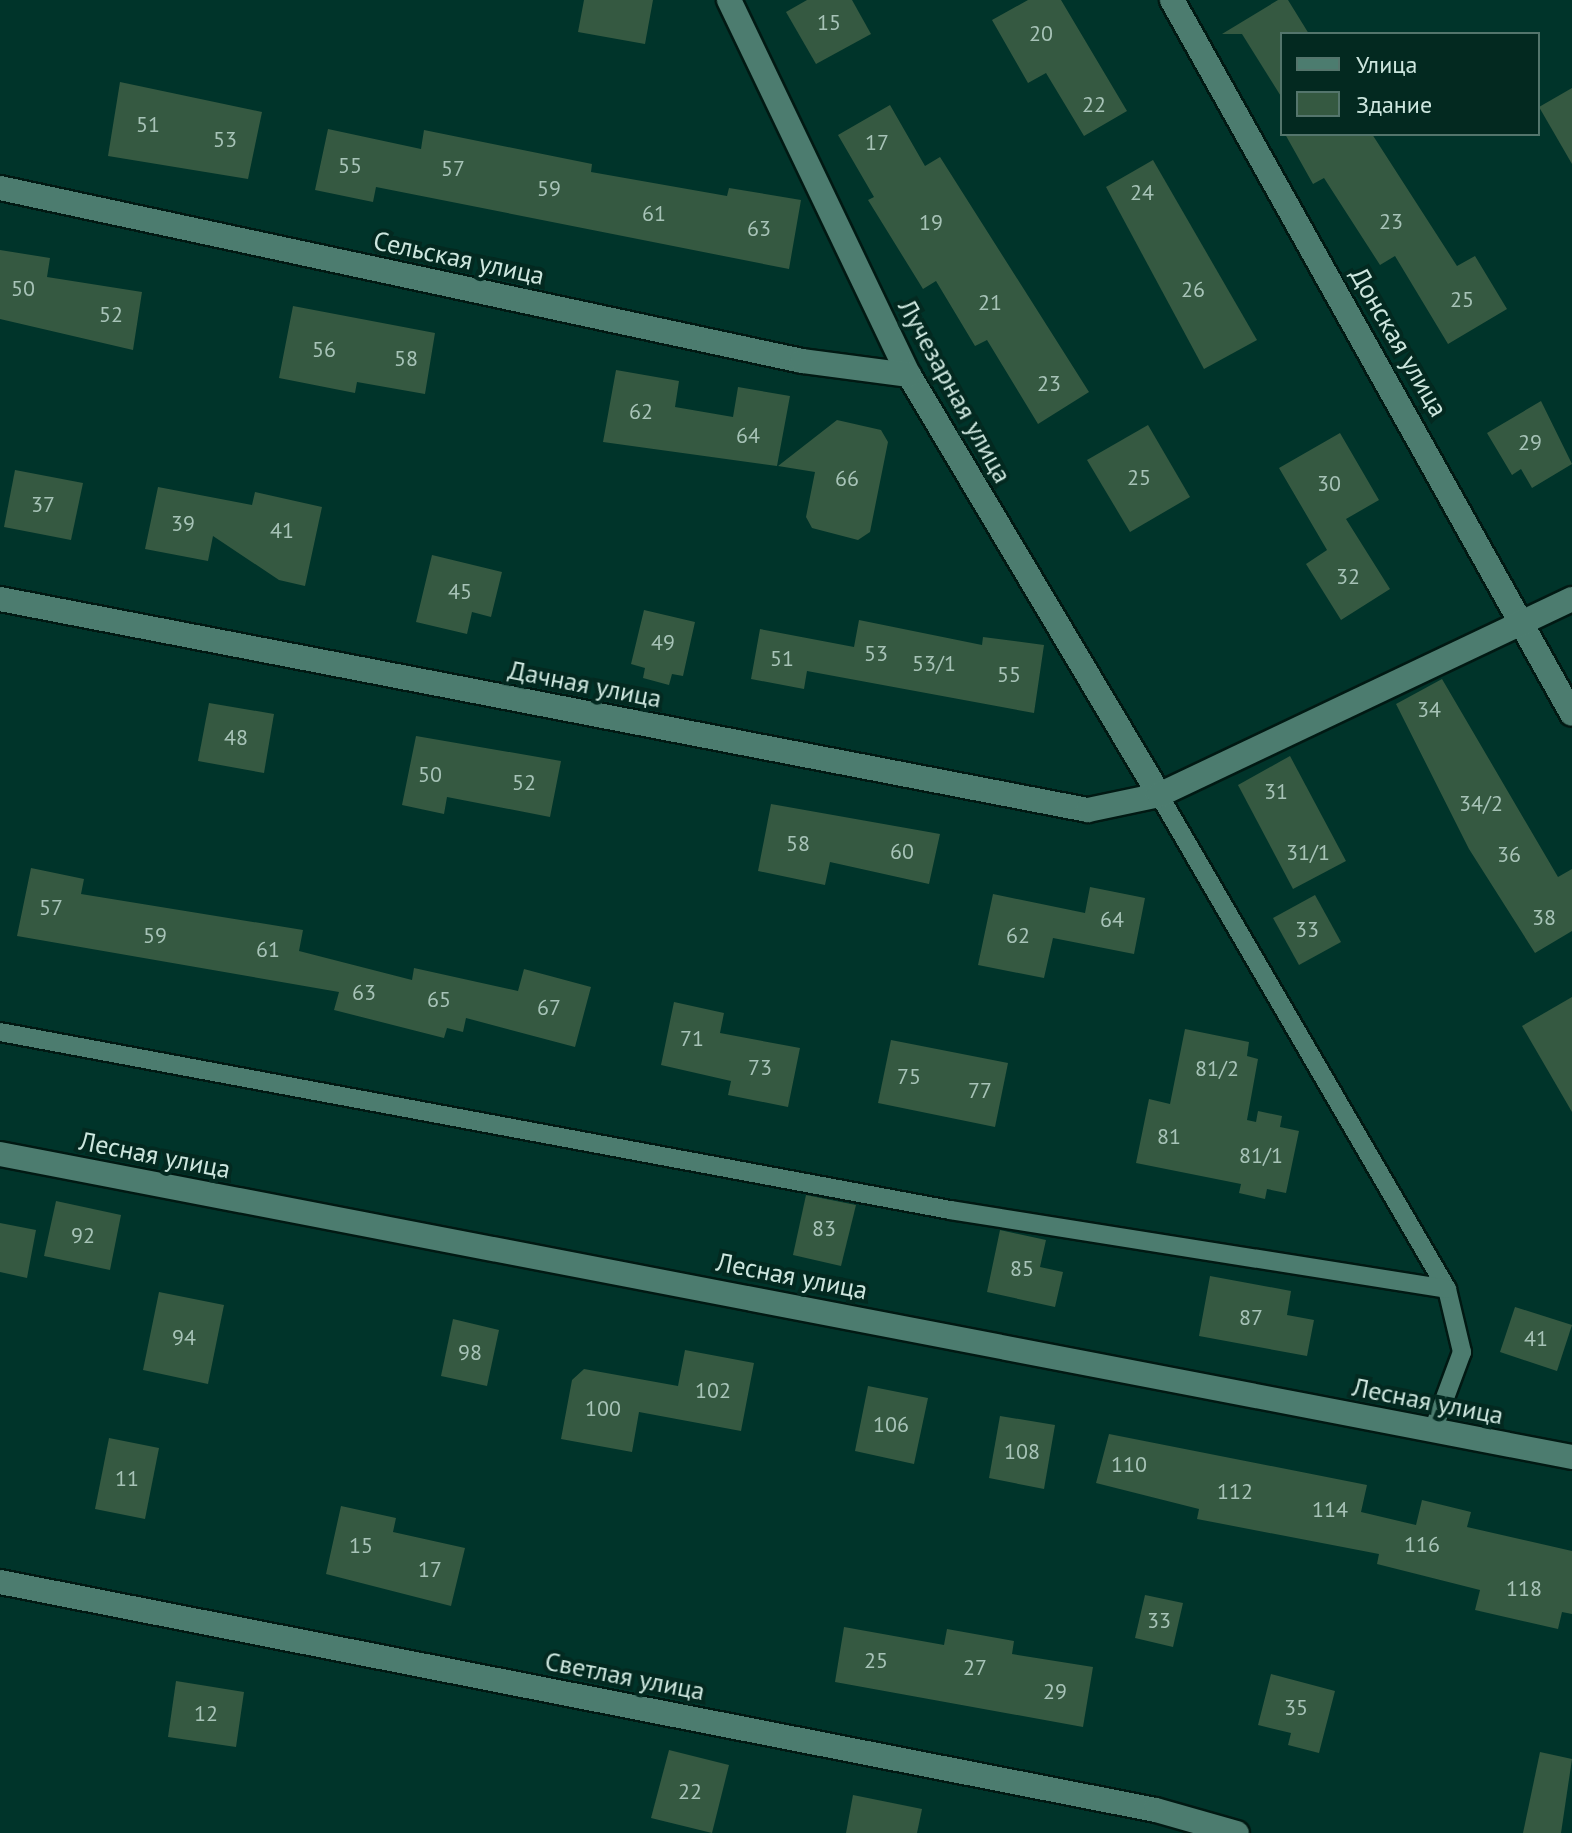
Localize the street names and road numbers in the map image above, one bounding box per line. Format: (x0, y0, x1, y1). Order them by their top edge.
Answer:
street label: Сельская улица (371, 225, 547, 291)
street label: Донская улица (1344, 262, 1454, 422)
street label: Лучезарная улица (892, 294, 1018, 488)
street label: Дачная улица (506, 654, 664, 714)
street label: Лесная улица (77, 1125, 233, 1185)
street label: Лесная улица (714, 1246, 870, 1306)
street label: Лесная улица (1350, 1371, 1506, 1431)
street label: Светлая улица (542, 1645, 708, 1707)

